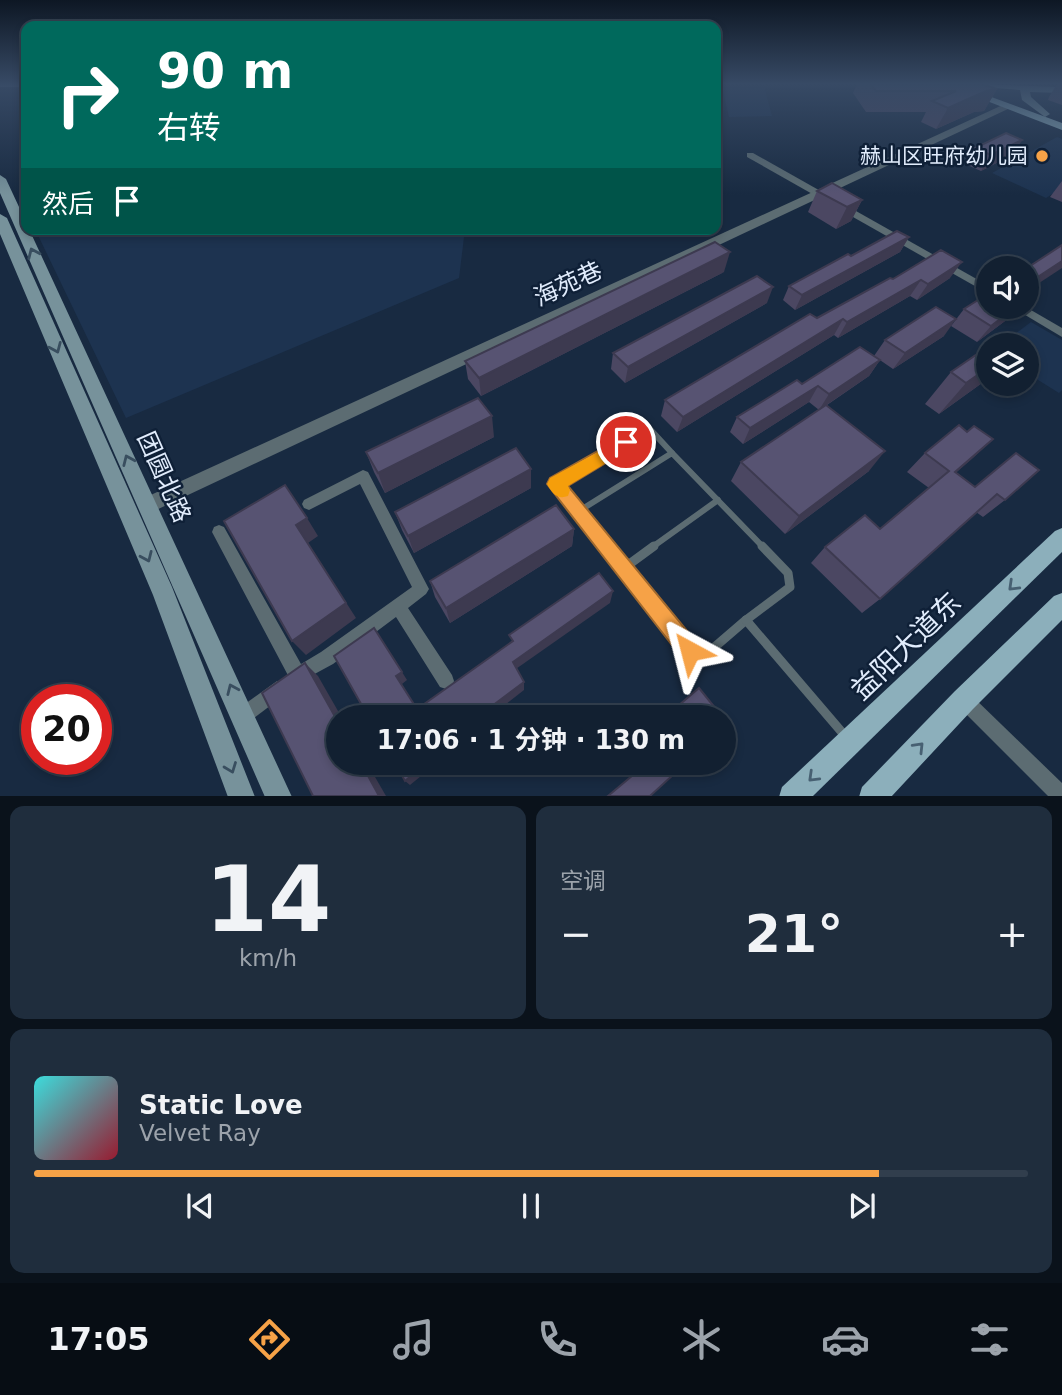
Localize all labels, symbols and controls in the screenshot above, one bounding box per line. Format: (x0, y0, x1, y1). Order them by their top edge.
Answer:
text: 90 m (157, 43, 293, 100)
icon: right (42, 49, 133, 140)
text: 右转 (157, 109, 221, 147)
place label: 赫山区旺府幼儿园 (860, 144, 1028, 168)
marker: 赫山区旺府幼儿园 (1034, 148, 1050, 164)
icon: arrive (108, 182, 146, 220)
text: 然后 (42, 189, 94, 219)
one-way arrow (27, 247, 41, 260)
street label: 海苑巷 (529, 256, 607, 312)
map controls (976, 256, 1039, 396)
button: sound (976, 256, 1039, 319)
button: layers (976, 333, 1039, 396)
one-way arrow (48, 341, 62, 354)
pin (596, 412, 656, 472)
icon: arrive (607, 423, 645, 461)
street label: 团圆北路 (132, 427, 196, 527)
one-way arrow (122, 454, 136, 467)
one-way arrow (139, 550, 153, 562)
one-way arrow (1008, 577, 1021, 590)
street label: 益阳大道东 (844, 585, 968, 707)
position arrow (653, 614, 727, 688)
speed limit sign: 20 (21, 684, 112, 775)
one-way arrow (226, 684, 240, 696)
text: 17:06 · 1 分钟 · 130 m (377, 725, 685, 755)
one-way arrow (911, 742, 924, 755)
one-way arrow (223, 762, 237, 774)
one-way arrow (808, 768, 821, 781)
text: 14 (205, 847, 331, 952)
text: 空调 (560, 868, 606, 894)
text: 21° (745, 904, 843, 964)
text: − (560, 912, 592, 956)
text: + (996, 912, 1028, 956)
text: km/h (239, 945, 297, 971)
text: Static Love (139, 1090, 303, 1120)
text: Velvet Ray (139, 1120, 261, 1146)
icon: previous (181, 1187, 219, 1225)
icon: pause (512, 1187, 550, 1225)
icon: next (843, 1187, 881, 1225)
icon: directions (245, 1315, 294, 1364)
icon: music (389, 1315, 438, 1364)
icon: phone (533, 1315, 582, 1364)
icon: climate (677, 1315, 726, 1364)
icon: car (821, 1315, 870, 1364)
icon: filters (965, 1315, 1014, 1364)
text: 17:05 (48, 1320, 149, 1358)

